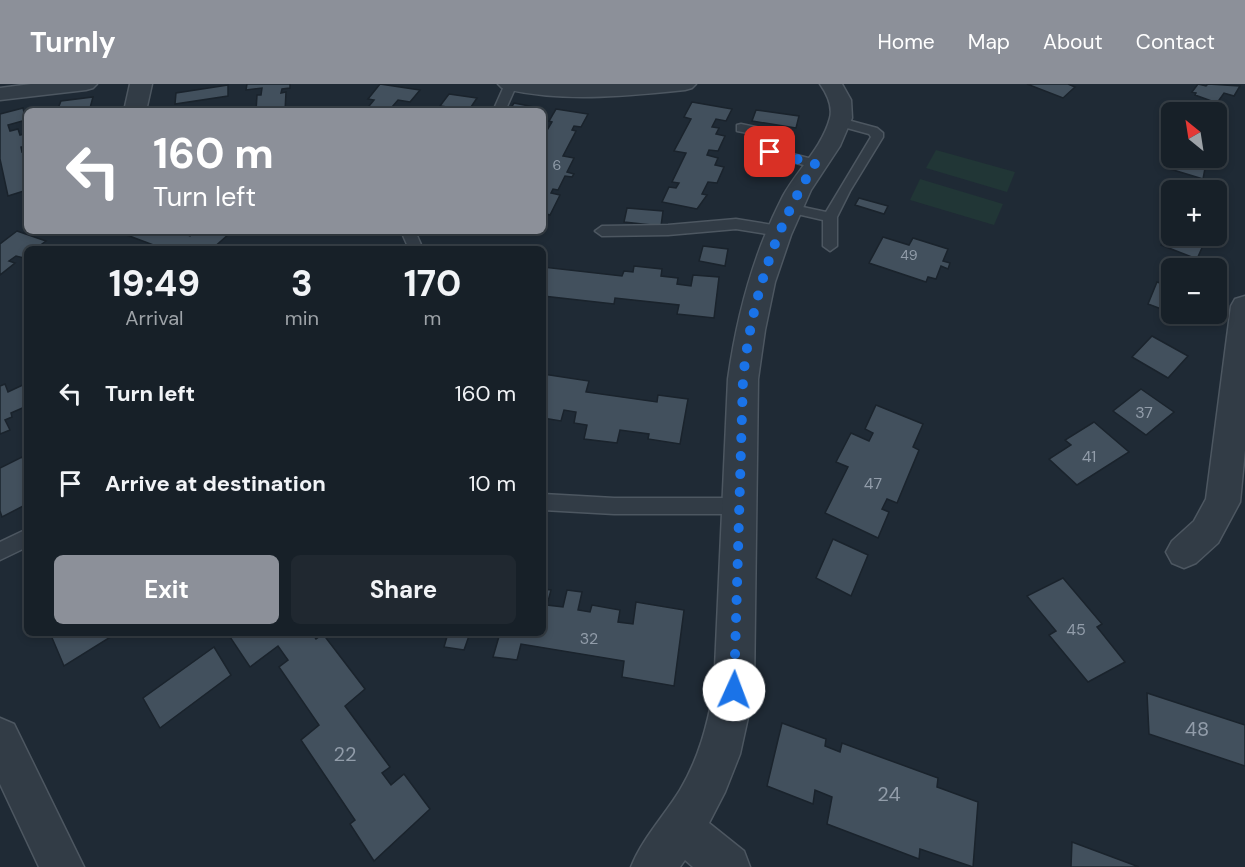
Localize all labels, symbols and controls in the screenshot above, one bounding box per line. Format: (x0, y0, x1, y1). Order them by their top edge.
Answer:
text: Turnly (30, 24, 116, 61)
text: Home (877, 28, 935, 56)
text: Map (968, 28, 1010, 56)
text: About (1043, 28, 1103, 56)
text: Contact (1136, 28, 1215, 56)
north arrow (1161, 102, 1227, 168)
map controls (1161, 102, 1227, 324)
text: 160 m (153, 126, 274, 181)
pin (744, 126, 795, 177)
icon: left (54, 132, 132, 210)
icon: arrive (753, 135, 786, 168)
house number: 6 (553, 156, 561, 174)
text: Turn left (153, 179, 256, 214)
button: + (1161, 180, 1227, 246)
house number: 49 (900, 246, 918, 264)
button: − (1161, 258, 1227, 324)
text: 19:49 (109, 260, 200, 307)
text: 3 (291, 260, 313, 307)
text: 170 (404, 260, 461, 307)
text: Arrival (125, 305, 184, 331)
text: min (285, 305, 319, 331)
text: m (424, 305, 441, 331)
icon: left (54, 377, 87, 410)
text: Turn left (105, 379, 195, 408)
text: 160 m (455, 379, 516, 408)
house number: 37 (1135, 402, 1153, 423)
house number: 41 (1082, 446, 1096, 467)
icon: arrive (54, 467, 87, 500)
text: Arrive at destination (105, 469, 326, 498)
text: 10 m (469, 469, 516, 498)
house number: 47 (864, 473, 882, 494)
button: Exit (54, 555, 279, 624)
button: Share (291, 555, 516, 624)
house number: 45 (1066, 619, 1086, 640)
house number: 32 (580, 628, 598, 649)
position arrow (702, 658, 766, 722)
house number: 48 (1185, 716, 1209, 742)
house number: 22 (333, 741, 357, 767)
house number: 24 (877, 781, 901, 807)

